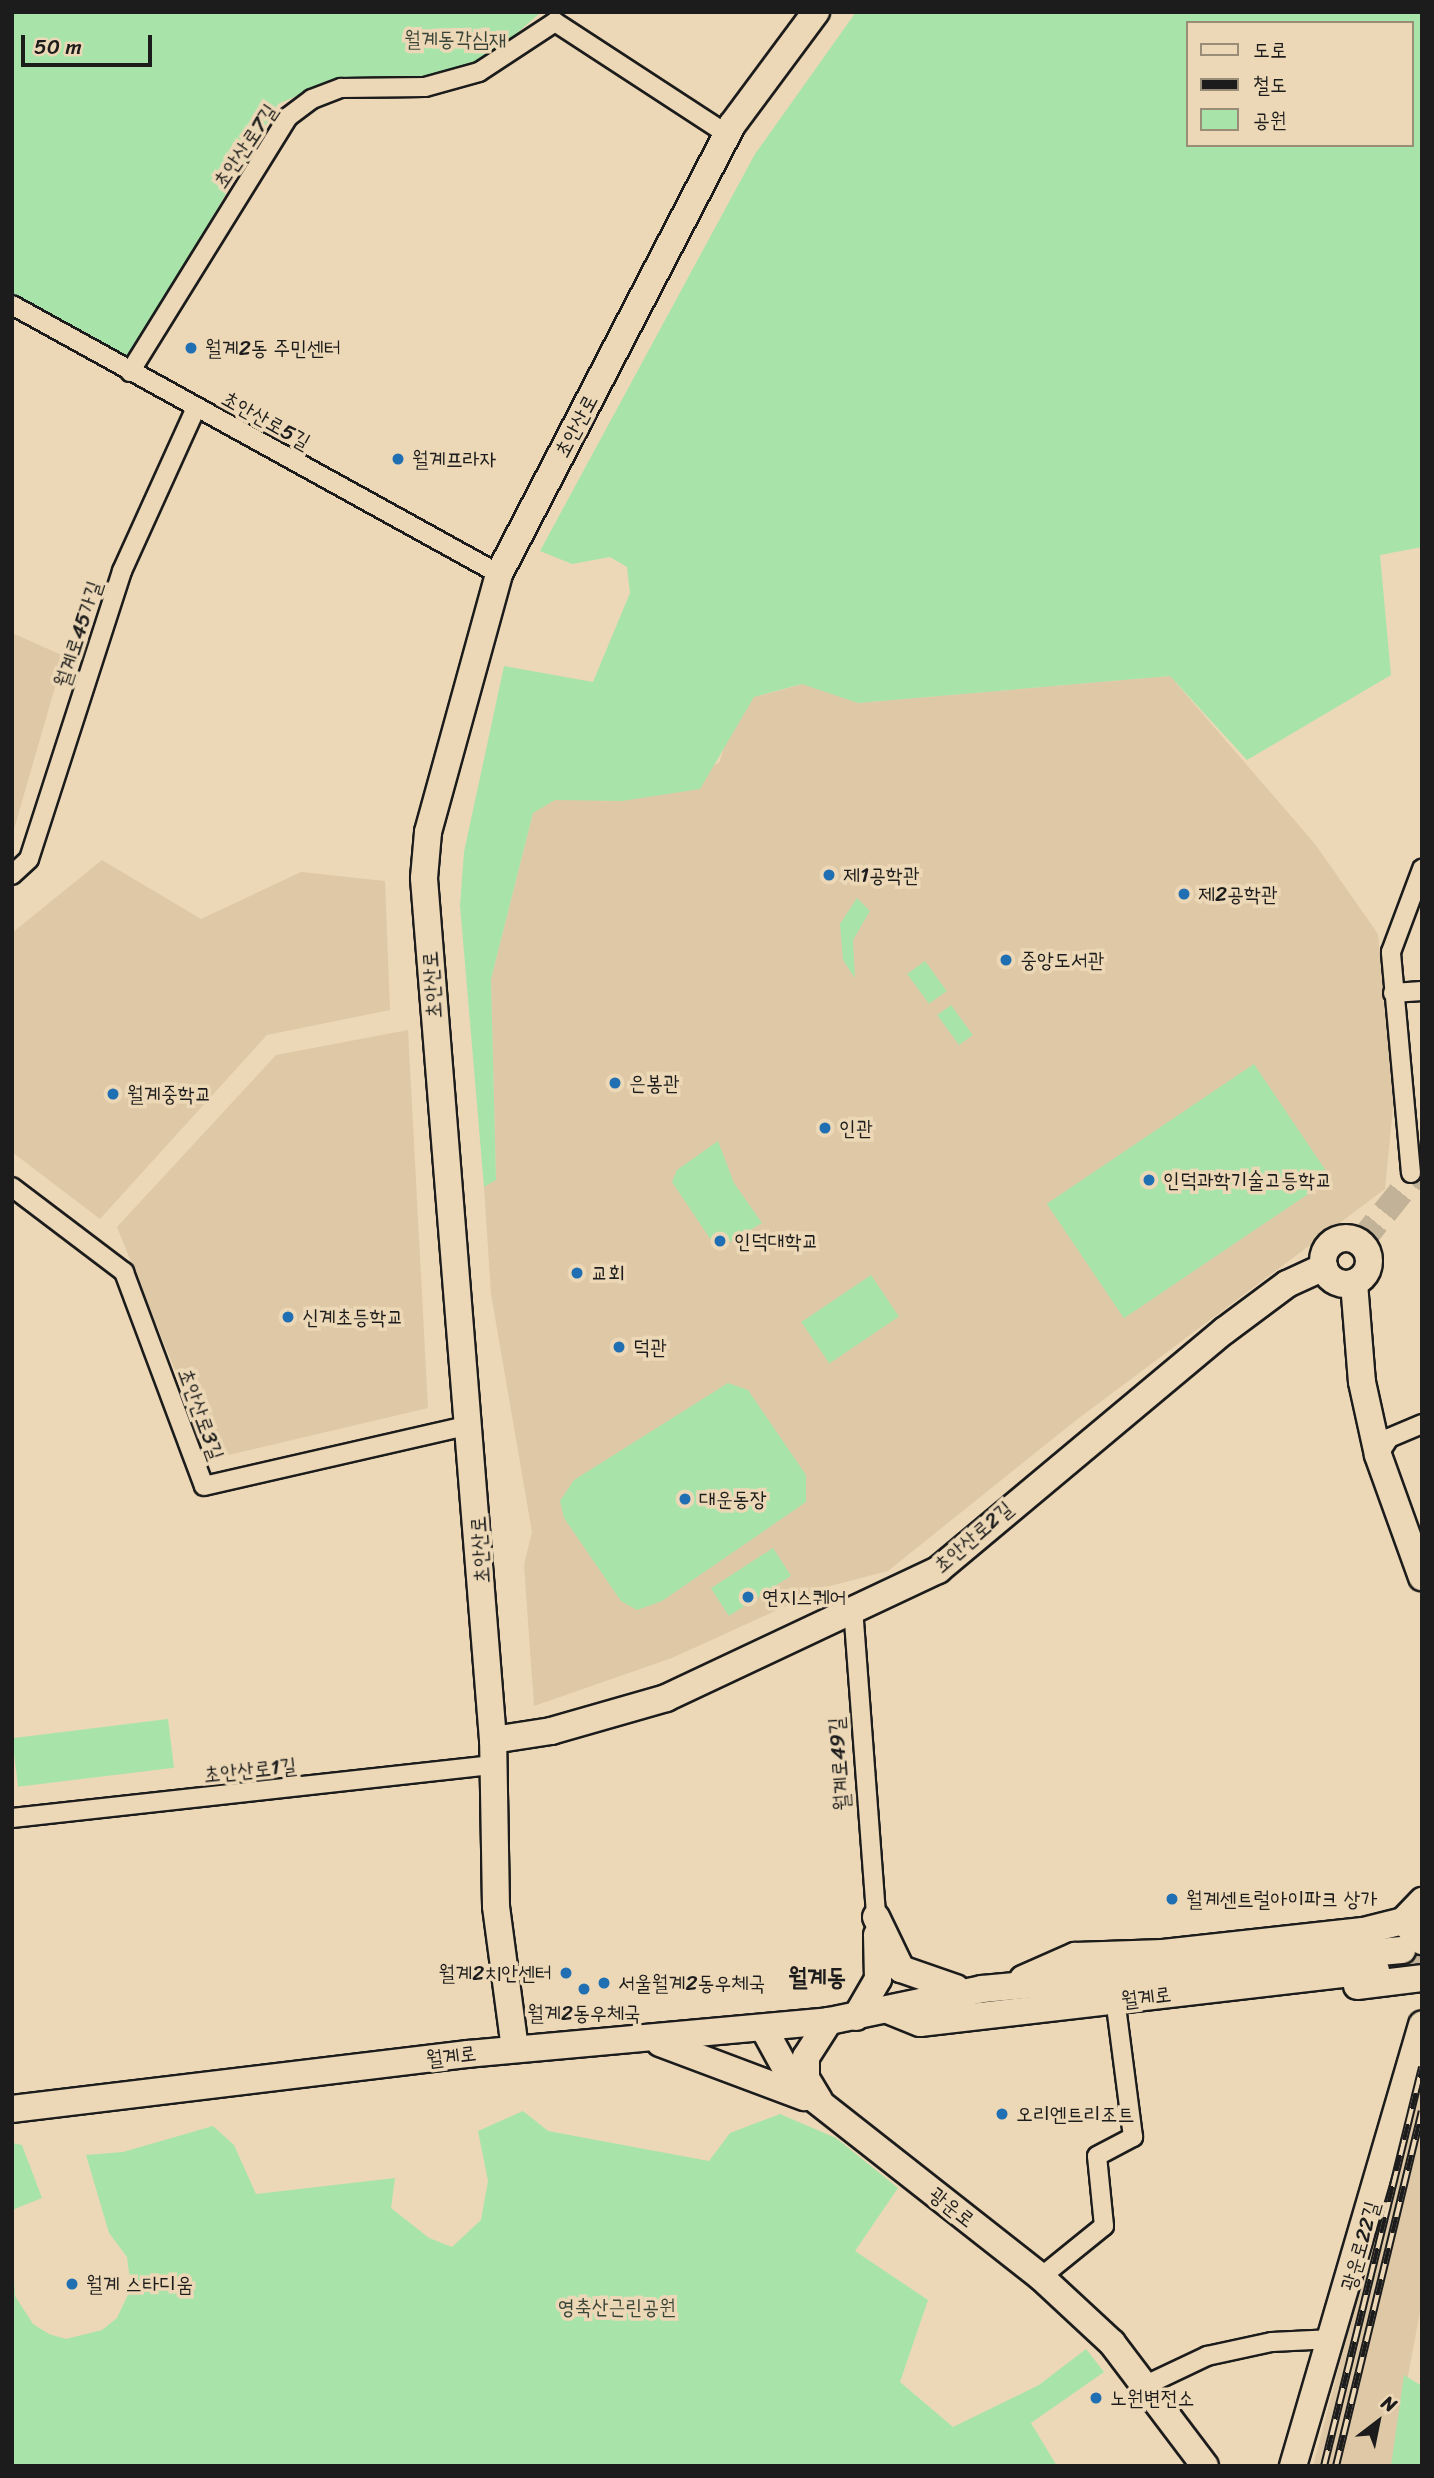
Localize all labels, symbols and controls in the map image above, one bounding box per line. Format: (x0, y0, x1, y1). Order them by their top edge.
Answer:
scale bar (24, 21, 156, 65)
legend (1186, 21, 1413, 147)
park label: 월계동각심재 (404, 26, 506, 52)
text: 50 m (34, 28, 82, 66)
text: 도로 (1253, 31, 1287, 69)
text: 철도 (1253, 66, 1287, 104)
street label: 초안산로7길 (208, 99, 282, 193)
text: 공원 (1253, 101, 1287, 139)
place label: 월계2동 주민센터 (205, 335, 341, 361)
marker: 월계2동 주민센터 (183, 340, 199, 356)
street label: 초안산로5길 (217, 385, 315, 455)
street label: 초안산로 (549, 390, 603, 462)
place label: 월계프라자 (412, 446, 496, 472)
marker: 월계프라자 (390, 451, 406, 467)
street label: 월계로45가길 (49, 578, 107, 690)
place label: 제1공학관 (843, 862, 920, 888)
marker: 제1공학관 (821, 867, 837, 883)
place label: 제2공학관 (1198, 881, 1278, 907)
marker: 제2공학관 (1176, 886, 1192, 902)
place label: 중앙도서관 (1020, 947, 1104, 973)
street label: 초안산로 (417, 950, 447, 1020)
marker: 중앙도서관 (998, 952, 1014, 968)
place label: 은봉관 (629, 1070, 680, 1096)
marker: 은봉관 (607, 1075, 623, 1091)
place label: 월계중학교 (127, 1081, 211, 1107)
marker: 월계중학교 (105, 1086, 121, 1102)
place label: 인관 (839, 1115, 873, 1141)
marker: 인관 (817, 1120, 833, 1136)
place label: 인덕과학기술고등학교 (1163, 1167, 1332, 1193)
marker: 인덕과학기술고등학교 (1141, 1172, 1157, 1188)
place label: 인덕대학교 (734, 1228, 818, 1254)
marker: 인덕대학교 (712, 1233, 728, 1249)
place label: 교회 (591, 1260, 625, 1286)
marker: 교회 (569, 1265, 585, 1281)
place label: 신계초등학교 (302, 1304, 403, 1330)
marker: 신계초등학교 (280, 1309, 296, 1325)
place label: 덕관 (633, 1334, 667, 1360)
marker: 덕관 (611, 1339, 627, 1355)
street label: 초안산로3길 (173, 1365, 229, 1463)
place label: 대운동장 (699, 1486, 767, 1512)
marker: 대운동장 (677, 1491, 693, 1507)
street label: 초안산로2길 (928, 1496, 1018, 1578)
street label: 초안산로 (465, 1515, 495, 1585)
place label: 연지스퀘어 (762, 1584, 846, 1610)
marker: 연지스퀘어 (740, 1589, 756, 1605)
street label: 월계로49길 (823, 1716, 855, 1812)
street label: 초안산로1길 (202, 1753, 298, 1787)
place label: 월계센트럴아이파크 상가 (1186, 1886, 1377, 1912)
marker: 월계센트럴아이파크 상가 (1164, 1891, 1180, 1907)
place label: 월계2치안센터 (438, 1960, 552, 1986)
district label: 월계동 (788, 1964, 846, 1992)
marker: 월계2치안센터 (558, 1965, 574, 1981)
place label: 서울월계2동우체국 (618, 1970, 765, 1996)
marker: 서울월계2동우체국 (596, 1975, 612, 1991)
marker: 월계2동우체국 (576, 1981, 592, 1997)
street label: 월계로 (1119, 1981, 1173, 2013)
place label: 월계2동우체국 (527, 2000, 641, 2026)
street label: 월계로 (424, 2040, 478, 2072)
place label: 오리엔트리조트 (1016, 2101, 1134, 2127)
marker: 오리엔트리조트 (994, 2106, 1010, 2122)
street label: 광운로 (924, 2181, 980, 2233)
street label: 광운로22길 (1335, 2198, 1385, 2294)
place label: 월계 스타디움 (86, 2271, 193, 2297)
marker: 월계 스타디움 (64, 2276, 80, 2292)
park label: 영축산근린공원 (558, 2294, 676, 2320)
place label: 노원변전소 (1110, 2385, 1194, 2411)
text: N (1375, 2386, 1404, 2421)
north arrow (1343, 2387, 1413, 2457)
marker: 노원변전소 (1088, 2390, 1104, 2406)

